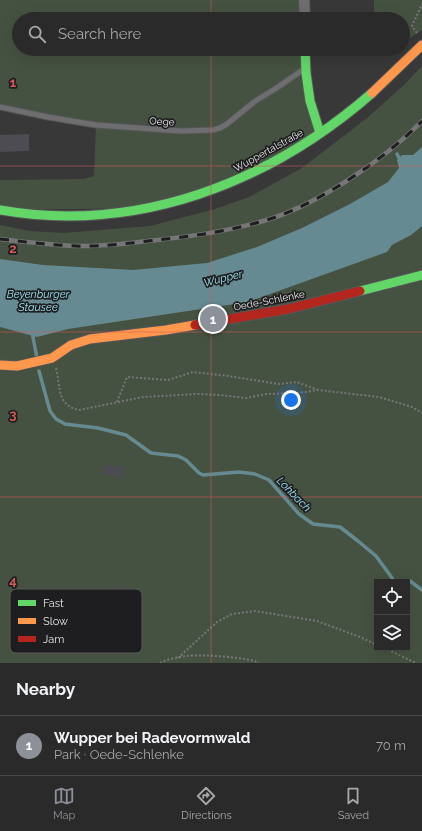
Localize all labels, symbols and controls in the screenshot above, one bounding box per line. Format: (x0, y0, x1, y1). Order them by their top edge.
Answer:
search box (12, 12, 410, 56)
icon: search (26, 23, 48, 45)
text: Search here (58, 25, 141, 43)
text: 1 (10, 75, 17, 90)
street label: Oege (149, 115, 175, 128)
street label: Wuppertalstraße (232, 127, 305, 174)
text: 2 (9, 241, 17, 256)
water label: Wupper (202, 267, 245, 290)
water label: Beyenburger Stausee (7, 288, 71, 314)
street label: Oede-Schlenke (233, 288, 306, 313)
pin: 1 (200, 304, 226, 334)
your location (281, 390, 301, 410)
text: 3 (9, 407, 17, 422)
water label: Lohbach (274, 474, 313, 514)
text: 4 (9, 573, 17, 588)
map controls (374, 579, 410, 651)
button: locate (374, 579, 410, 615)
legend (10, 589, 142, 653)
text: Fast (43, 597, 64, 610)
text: Slow (43, 615, 68, 628)
button: layers (374, 615, 410, 651)
text: Jam (43, 633, 64, 646)
text: Nearby (16, 679, 75, 699)
text: Wupper bei Radevormwald (54, 729, 250, 747)
text: 1 (26, 738, 32, 753)
text: 70 m (376, 738, 406, 753)
text: Park · Oede-Schlenke (54, 747, 184, 762)
tab: Map (53, 785, 75, 822)
tab: Directions (181, 785, 232, 822)
tab: Saved (338, 785, 369, 822)

